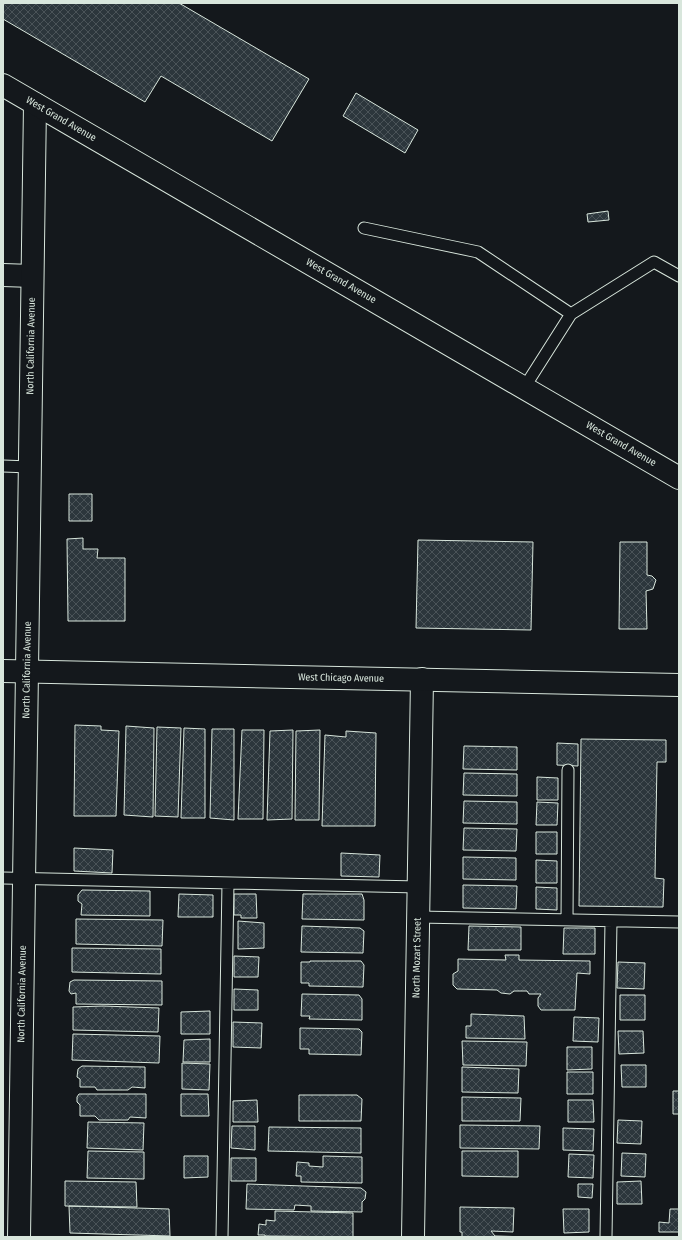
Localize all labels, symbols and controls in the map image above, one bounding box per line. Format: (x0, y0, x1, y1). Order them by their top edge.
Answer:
street label: West Grand Avenue (24, 94, 98, 144)
street label: West Grand Avenue (304, 256, 378, 306)
street label: North California Avenue (24, 297, 38, 395)
street label: West Grand Avenue (584, 419, 658, 469)
street label: North California Avenue (20, 621, 34, 719)
street label: West Chicago Avenue (298, 671, 384, 685)
street label: North Mozart Street (410, 917, 424, 998)
street label: North California Avenue (15, 945, 29, 1043)

